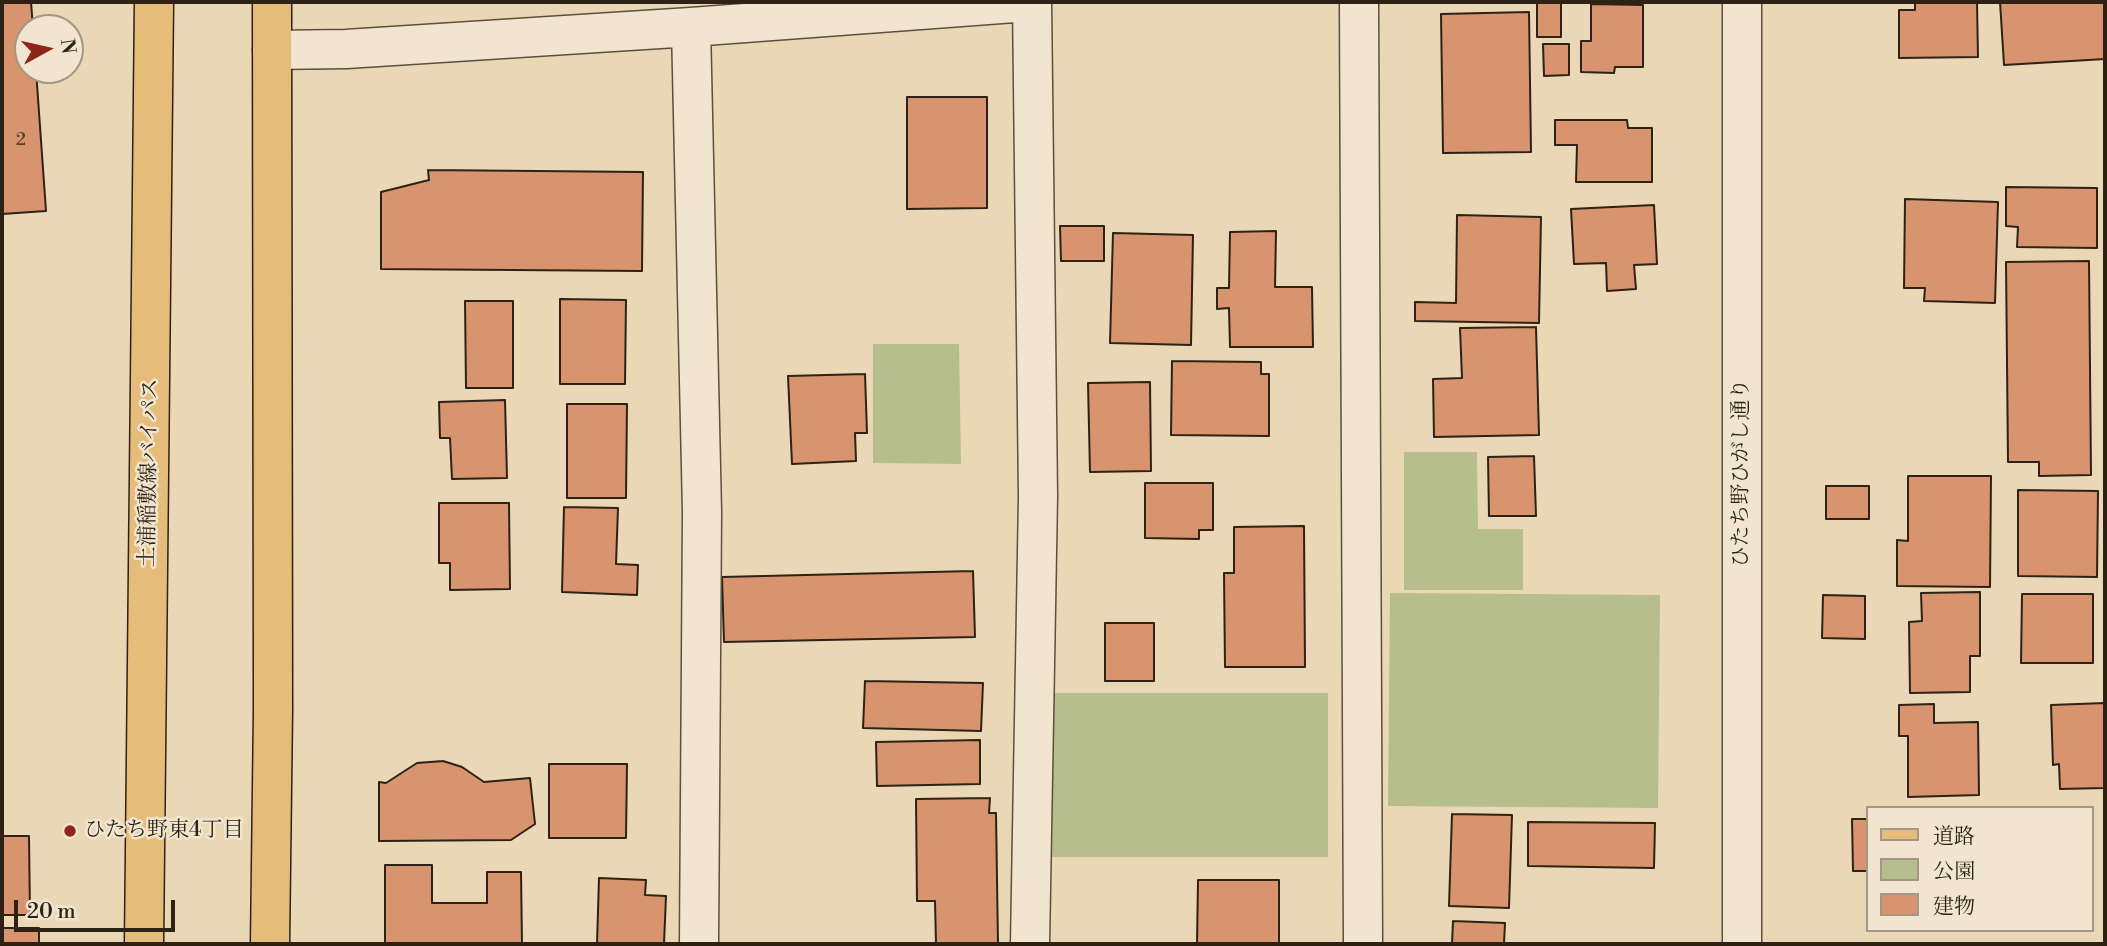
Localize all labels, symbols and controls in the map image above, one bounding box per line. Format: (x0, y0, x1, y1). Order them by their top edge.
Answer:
north arrow (14, 14, 84, 84)
text: N (55, 37, 81, 55)
house number: 2 (16, 130, 26, 152)
street label: 土浦稲敷線バイパス (136, 378, 164, 568)
street label: ひたち野ひがし通り (1729, 379, 1755, 567)
legend (1866, 806, 2093, 932)
place label: ひたち野東4丁目 (84, 818, 243, 844)
marker: ひたち野東4丁目 (62, 823, 78, 839)
text: 道路 (1933, 824, 1975, 850)
text: 公園 (1933, 859, 1975, 885)
scale bar (18, 886, 178, 930)
text: 建物 (1933, 894, 1975, 920)
text: 20 m (27, 899, 76, 925)

